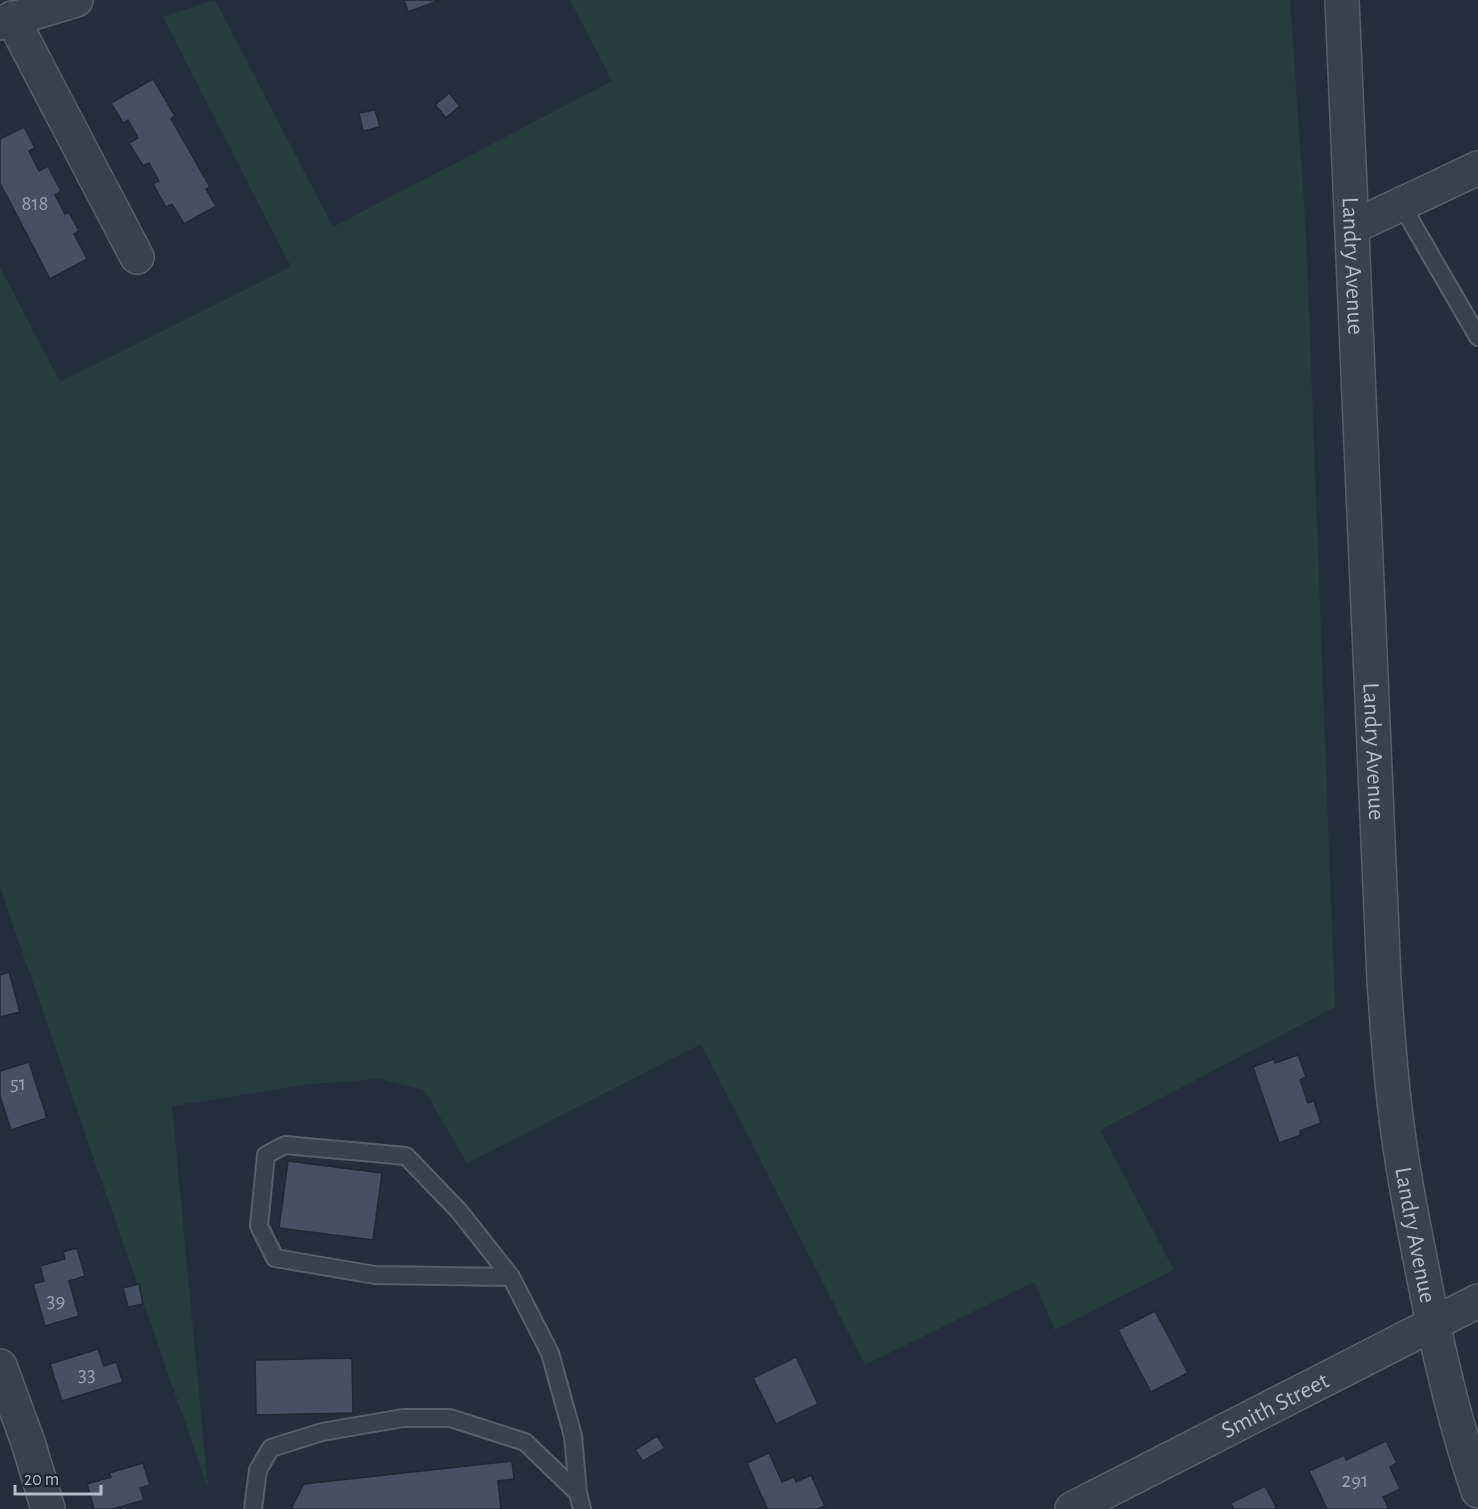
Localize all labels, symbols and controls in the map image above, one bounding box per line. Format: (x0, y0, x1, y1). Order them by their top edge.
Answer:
house number: 818 (21, 193, 49, 214)
street label: Landry Avenue (1337, 196, 1367, 335)
street label: Landry Avenue (1358, 682, 1388, 821)
house number: 51 (10, 1073, 26, 1094)
street label: Landry Avenue (1390, 1165, 1440, 1305)
house number: 39 (47, 1290, 65, 1311)
house number: 33 (78, 1364, 96, 1385)
street label: Smith Street (1218, 1368, 1333, 1443)
scale bar (15, 1458, 100, 1496)
house number: 291 (1342, 1470, 1368, 1491)
text: 20 m (24, 1471, 59, 1489)

